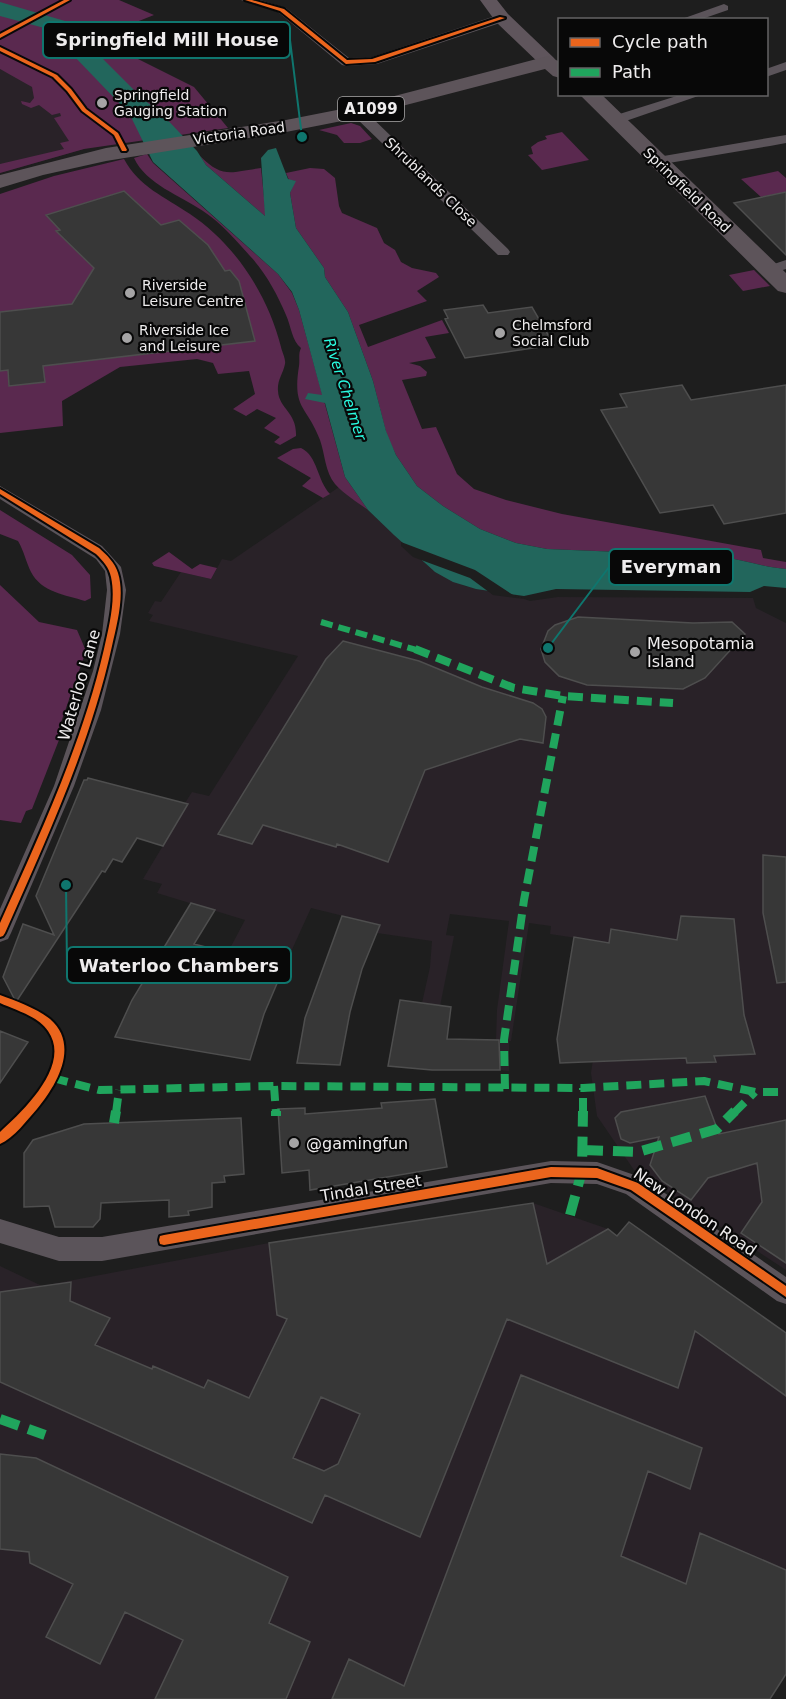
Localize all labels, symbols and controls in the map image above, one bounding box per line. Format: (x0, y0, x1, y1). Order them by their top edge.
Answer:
legend (558, 18, 768, 96)
callout: Springfield Mill House (43, 22, 290, 58)
text: Springfield Mill House (55, 29, 279, 50)
text: Cycle path (612, 31, 708, 52)
text: Path (612, 61, 652, 82)
place label: Springfield Gauging Station (114, 87, 227, 119)
marker: Springfield Gauging Station (95, 96, 109, 110)
road number: A1099 (338, 97, 404, 121)
street label: Victoria Road (192, 119, 286, 147)
street label: Shrublands Close (382, 134, 480, 230)
street label: Springfield Road (640, 144, 734, 236)
place label: Riverside Leisure Centre (142, 277, 244, 309)
marker: Riverside Leisure Centre (123, 286, 137, 300)
place label: Chelmsford Social Club (512, 317, 592, 349)
place label: Riverside Ice and Leisure (139, 322, 229, 354)
marker: Chelmsford Social Club (493, 326, 507, 340)
marker: Riverside Ice and Leisure (120, 331, 134, 345)
water label: River Chelmer (320, 335, 370, 443)
callout: Everyman (609, 549, 733, 585)
text: Everyman (621, 556, 721, 577)
street label: Waterloo Lane (54, 627, 104, 743)
place label: Mesopotamia Island (647, 634, 755, 671)
marker: Mesopotamia Island (628, 645, 642, 659)
callout: Waterloo Chambers (67, 947, 291, 983)
text: Waterloo Chambers (79, 955, 279, 976)
place label: @gamingfun (306, 1134, 408, 1153)
marker: @gamingfun (287, 1136, 301, 1150)
street label: New London Road (630, 1164, 760, 1260)
street label: Tindal Street (318, 1171, 423, 1206)

